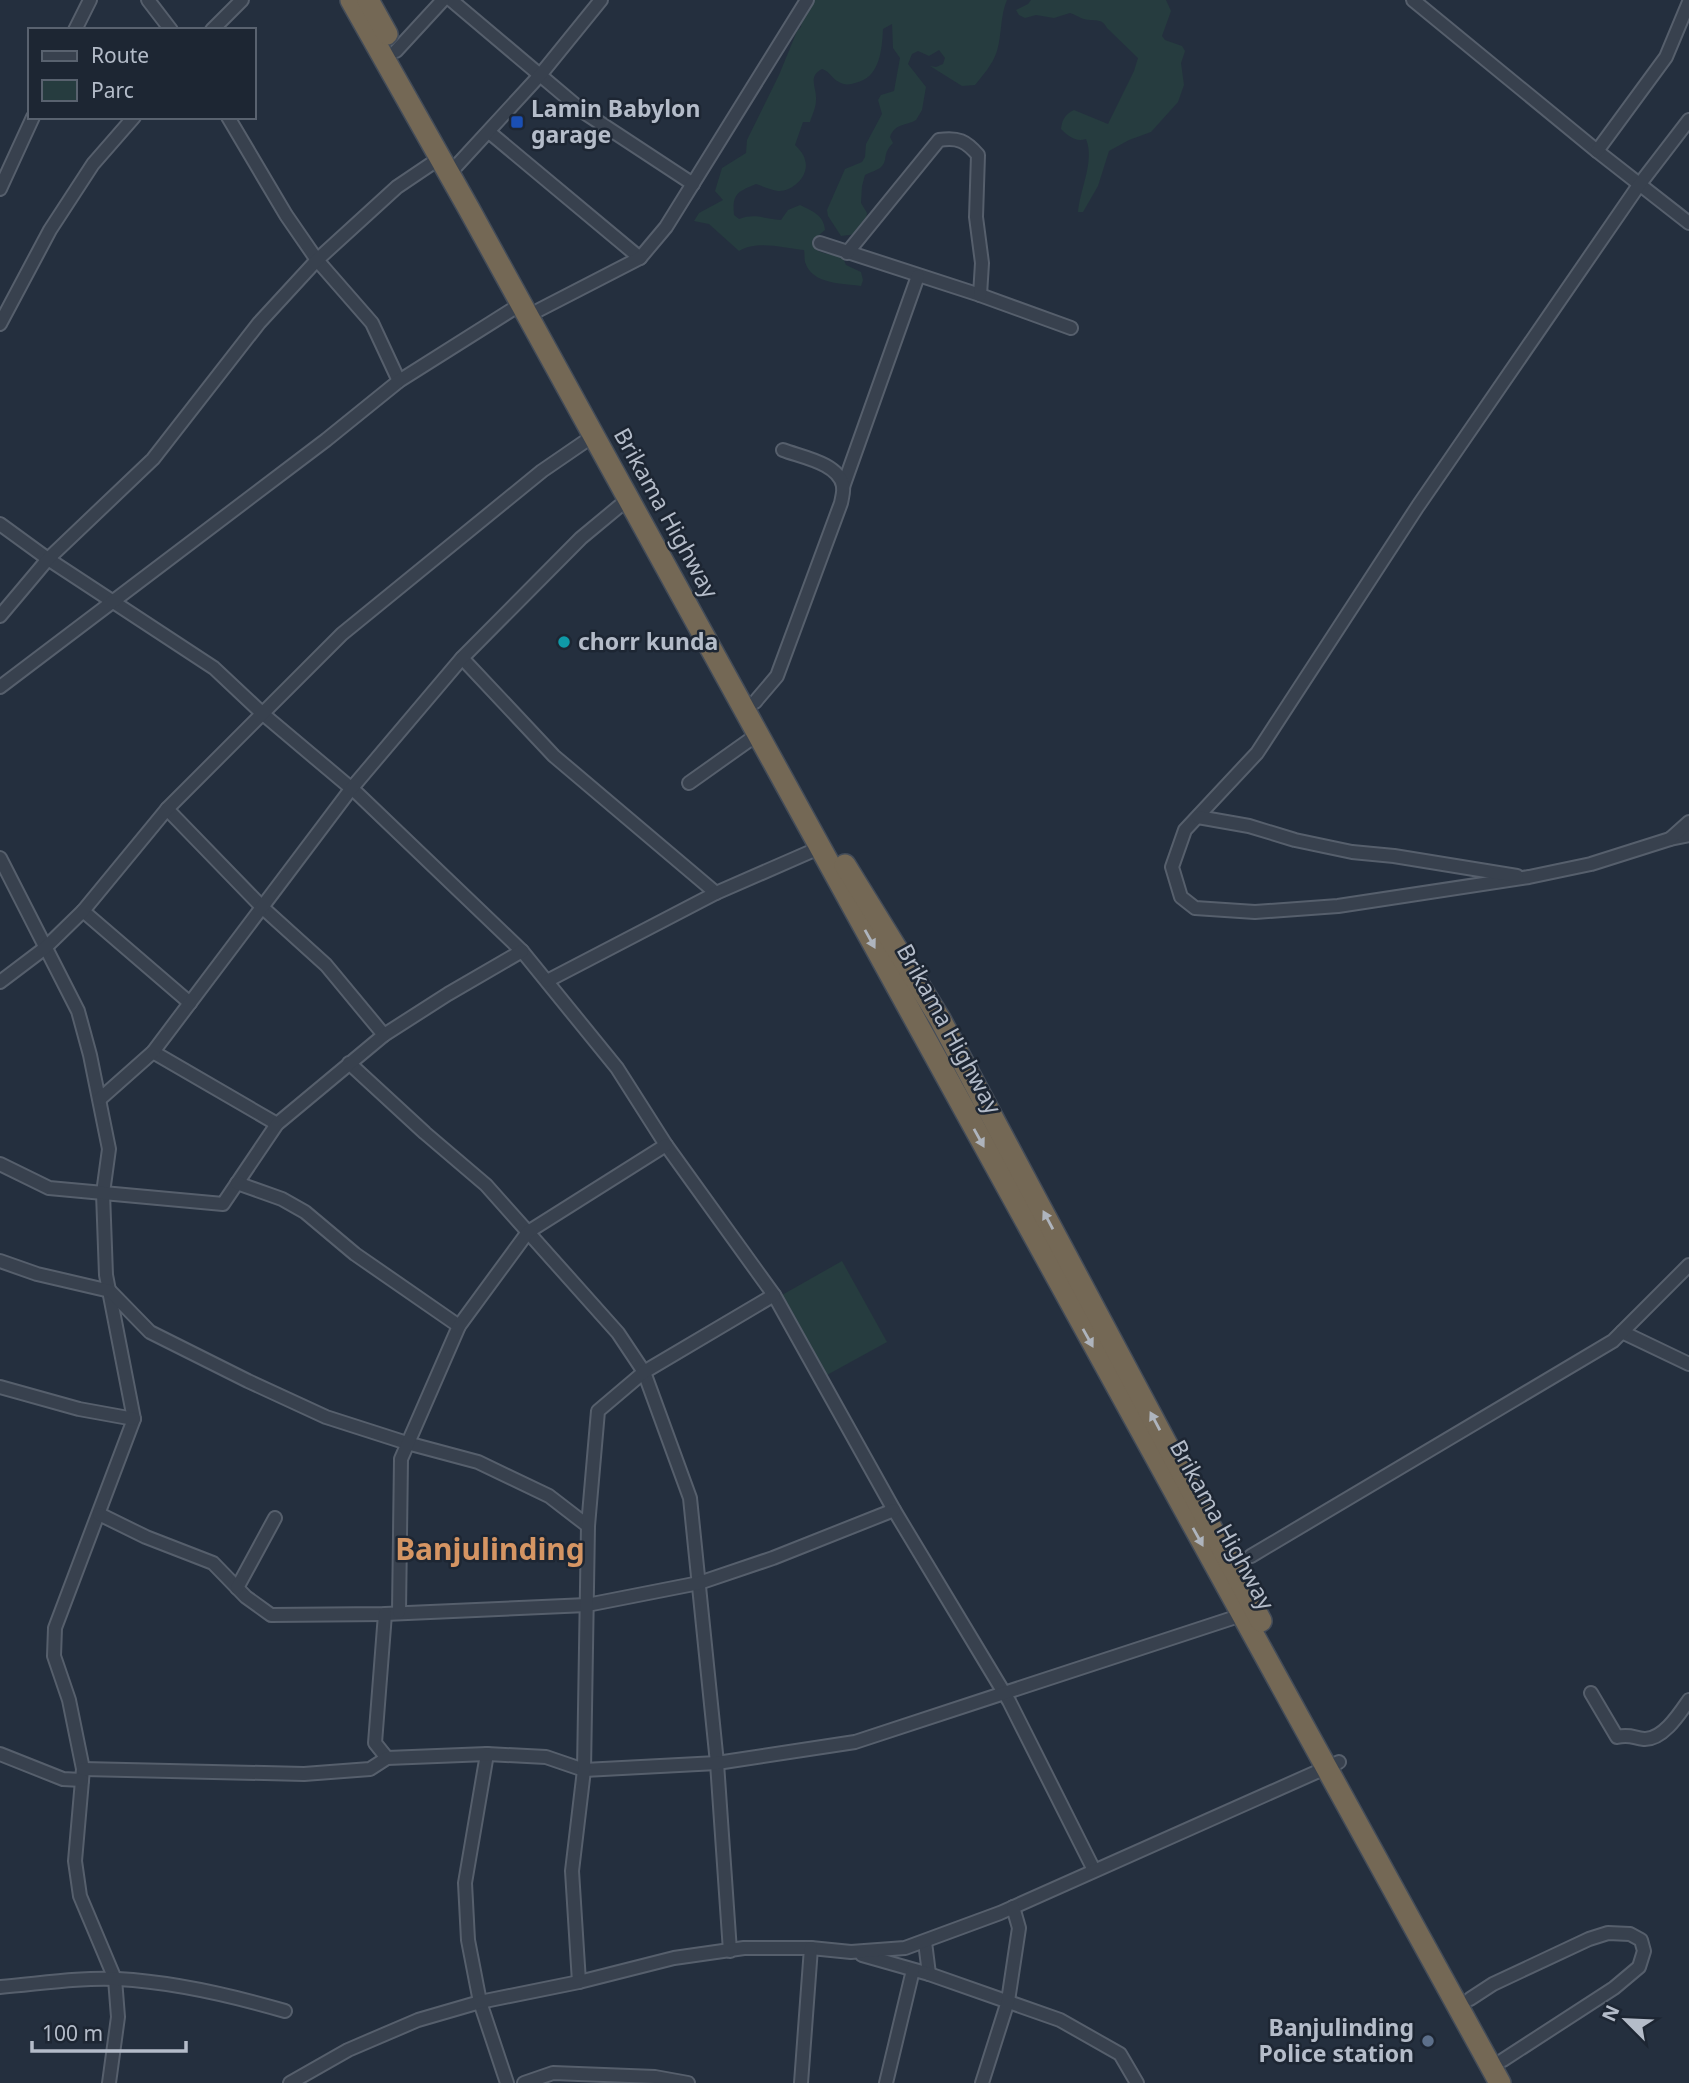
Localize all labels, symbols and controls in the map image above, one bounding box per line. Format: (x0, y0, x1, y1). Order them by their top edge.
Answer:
legend (28, 28, 256, 119)
text: Route (91, 41, 149, 69)
text: Parc (91, 76, 134, 104)
place label: Lamin Babylon garage (531, 92, 700, 150)
marker: Lamin Babylon garage (509, 114, 525, 130)
street label: Brikama Highway (607, 422, 727, 604)
place label: chorr kunda (578, 625, 718, 657)
marker: chorr kunda (556, 634, 572, 650)
one-way arrow (864, 929, 875, 949)
street label: Brikama Highway (890, 938, 1010, 1120)
one-way arrow (973, 1129, 985, 1148)
one-way arrow (1042, 1210, 1054, 1230)
one-way arrow (1082, 1328, 1094, 1348)
one-way arrow (1149, 1411, 1161, 1430)
street label: Brikama Highway (1163, 1434, 1283, 1616)
one-way arrow (1192, 1527, 1204, 1547)
district label: Banjulinding (395, 1528, 585, 1569)
north arrow (1591, 1985, 1661, 2055)
text: N (1595, 2001, 1625, 2025)
scale bar (32, 2010, 186, 2054)
place label: Banjulinding Police station (1259, 2011, 1414, 2069)
text: 100 m (42, 2019, 103, 2047)
marker: Banjulinding Police station (1420, 2033, 1436, 2049)

